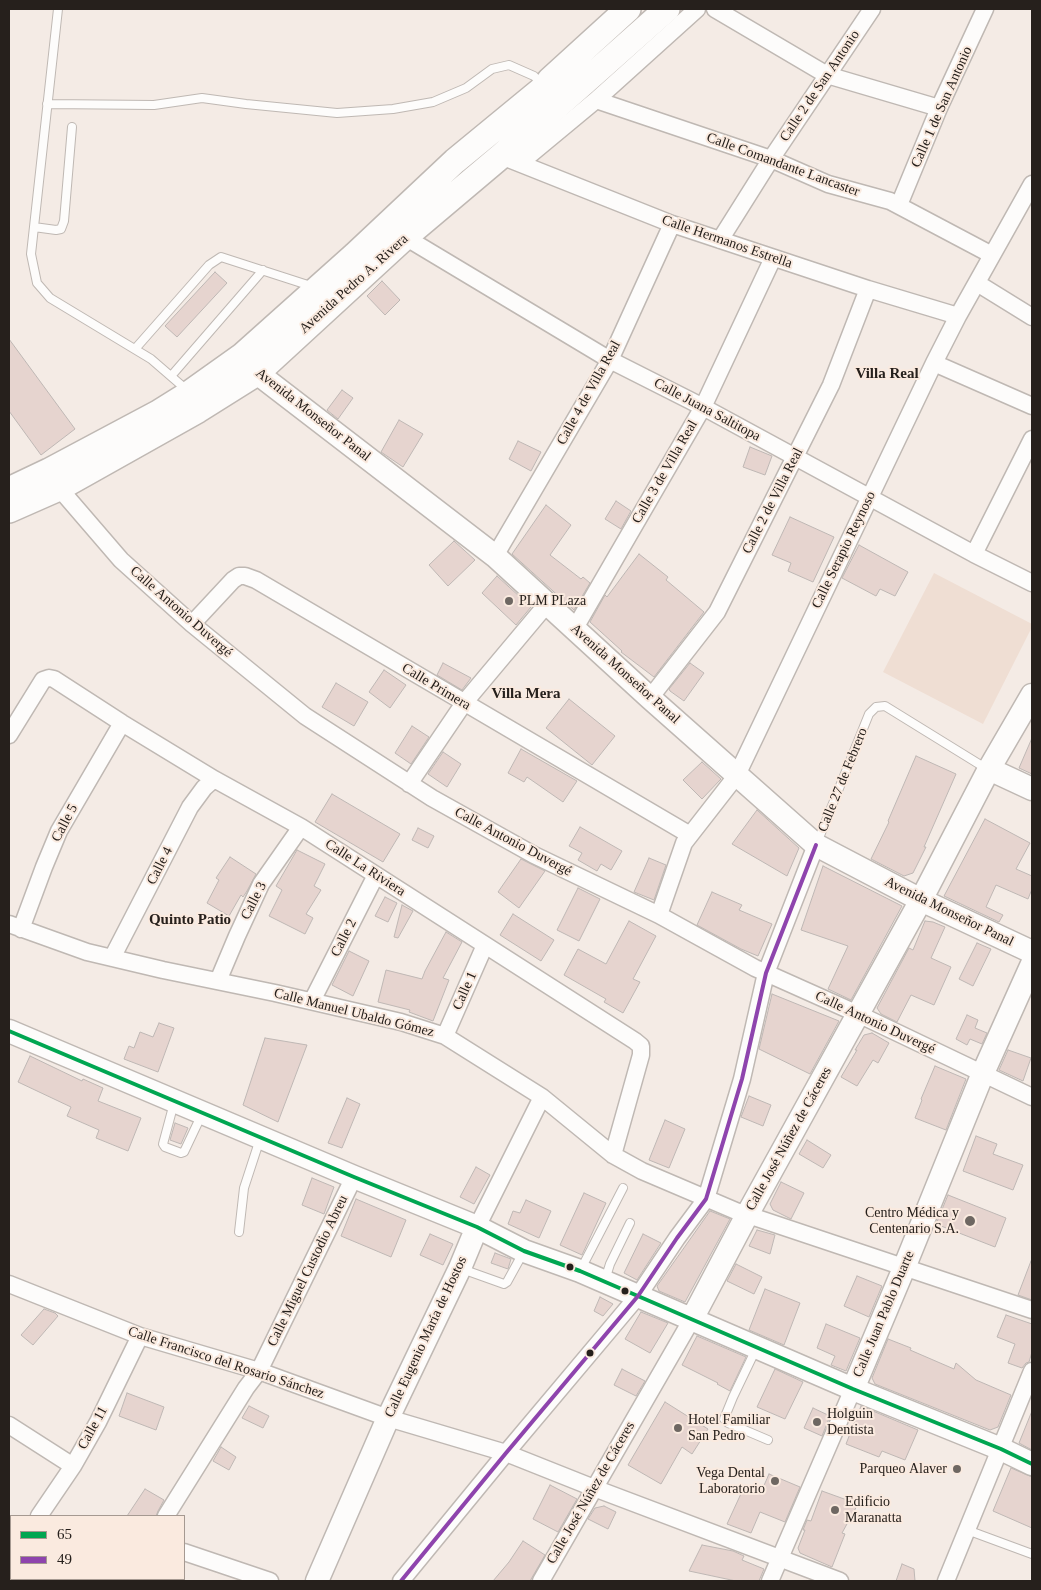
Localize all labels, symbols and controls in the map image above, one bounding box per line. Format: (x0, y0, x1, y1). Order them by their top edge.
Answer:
street label: Calle 2 de San Antonio (777, 27, 863, 145)
street label: Calle 1 de San Antonio (908, 44, 976, 170)
street label: Calle Comandante Lancaster (704, 129, 862, 201)
street label: Calle Hermanos Estrella (660, 212, 794, 272)
street label: Avenida Pedro A. Rivera (296, 231, 412, 337)
street label: Calle 4 de Villa Real (553, 338, 625, 448)
street label: Avenida Monseñor Panal (252, 365, 374, 465)
district label: Villa Real (855, 365, 919, 383)
street label: Calle Juana Saltitopa (651, 375, 763, 445)
street label: Calle 3 de Villa Real (629, 417, 701, 527)
street label: Calle 2 de Villa Real (739, 445, 807, 557)
street label: Calle Serapio Reynoso (808, 489, 880, 611)
street label: Calle Antonio Duvergé (126, 563, 236, 661)
place label: PLM PLaza (519, 593, 586, 609)
marker: PLM PLaza (503, 595, 515, 607)
street label: Avenida Monseñor Panal (567, 620, 683, 728)
street label: Calle Primera (399, 660, 473, 714)
district label: Villa Mera (491, 685, 561, 703)
street label: Calle 27 de Febrero (814, 725, 872, 835)
street label: Calle 5 (48, 801, 82, 845)
street label: Calle Antonio Duvergé (451, 804, 575, 880)
street label: Calle La Riviera (322, 836, 408, 900)
street label: Calle 4 (143, 844, 177, 888)
street label: Avenida Monseñor Panal (882, 873, 1016, 951)
street label: Calle 3 (237, 879, 271, 923)
district label: Quinto Patio (149, 911, 231, 929)
street label: Calle 2 (327, 916, 361, 960)
street label: Calle 1 (449, 969, 481, 1013)
street label: Calle Manuel Ubaldo Gómez (272, 985, 436, 1041)
street label: Calle Antonio Duvergé (812, 988, 938, 1058)
street label: Calle José Núñez de Cáceres (742, 1064, 836, 1214)
street label: Calle Miguel Custodio Abreu (264, 1193, 352, 1349)
place label: Centro Médica y Centenario S.A. (865, 1205, 959, 1238)
marker: Centro Médica y Centenario S.A. (963, 1214, 977, 1228)
street label: Calle Juan Pablo Duarte (850, 1248, 918, 1380)
street label: Calle Eugenio María de Hostos (381, 1254, 471, 1420)
unlabelled marker (565, 1262, 575, 1272)
unlabelled marker (620, 1286, 630, 1296)
street label: Calle Francisco del Rosario Sánchez (126, 1323, 326, 1403)
unlabelled marker (585, 1348, 595, 1358)
street label: Calle 11 (74, 1404, 112, 1452)
place label: Holguin Dentista (827, 1406, 874, 1438)
place label: Hotel Familiar San Pedro (688, 1412, 770, 1444)
marker: Holguin Dentista (811, 1416, 823, 1428)
street label: Calle José Núñez de Cáceres (543, 1419, 639, 1567)
marker: Hotel Familiar San Pedro (672, 1422, 684, 1434)
place label: Parqueo Alaver (860, 1461, 947, 1477)
marker: Parqueo Alaver (951, 1463, 963, 1475)
place label: Vega Dental Laboratorio (696, 1465, 765, 1498)
marker: Vega Dental Laboratorio (769, 1475, 781, 1487)
place label: Edificio Maranatta (845, 1494, 902, 1526)
marker: Edificio Maranatta (829, 1504, 841, 1516)
legend (10, 1515, 185, 1580)
text: 65 (57, 1526, 72, 1542)
text: 49 (57, 1551, 72, 1567)

